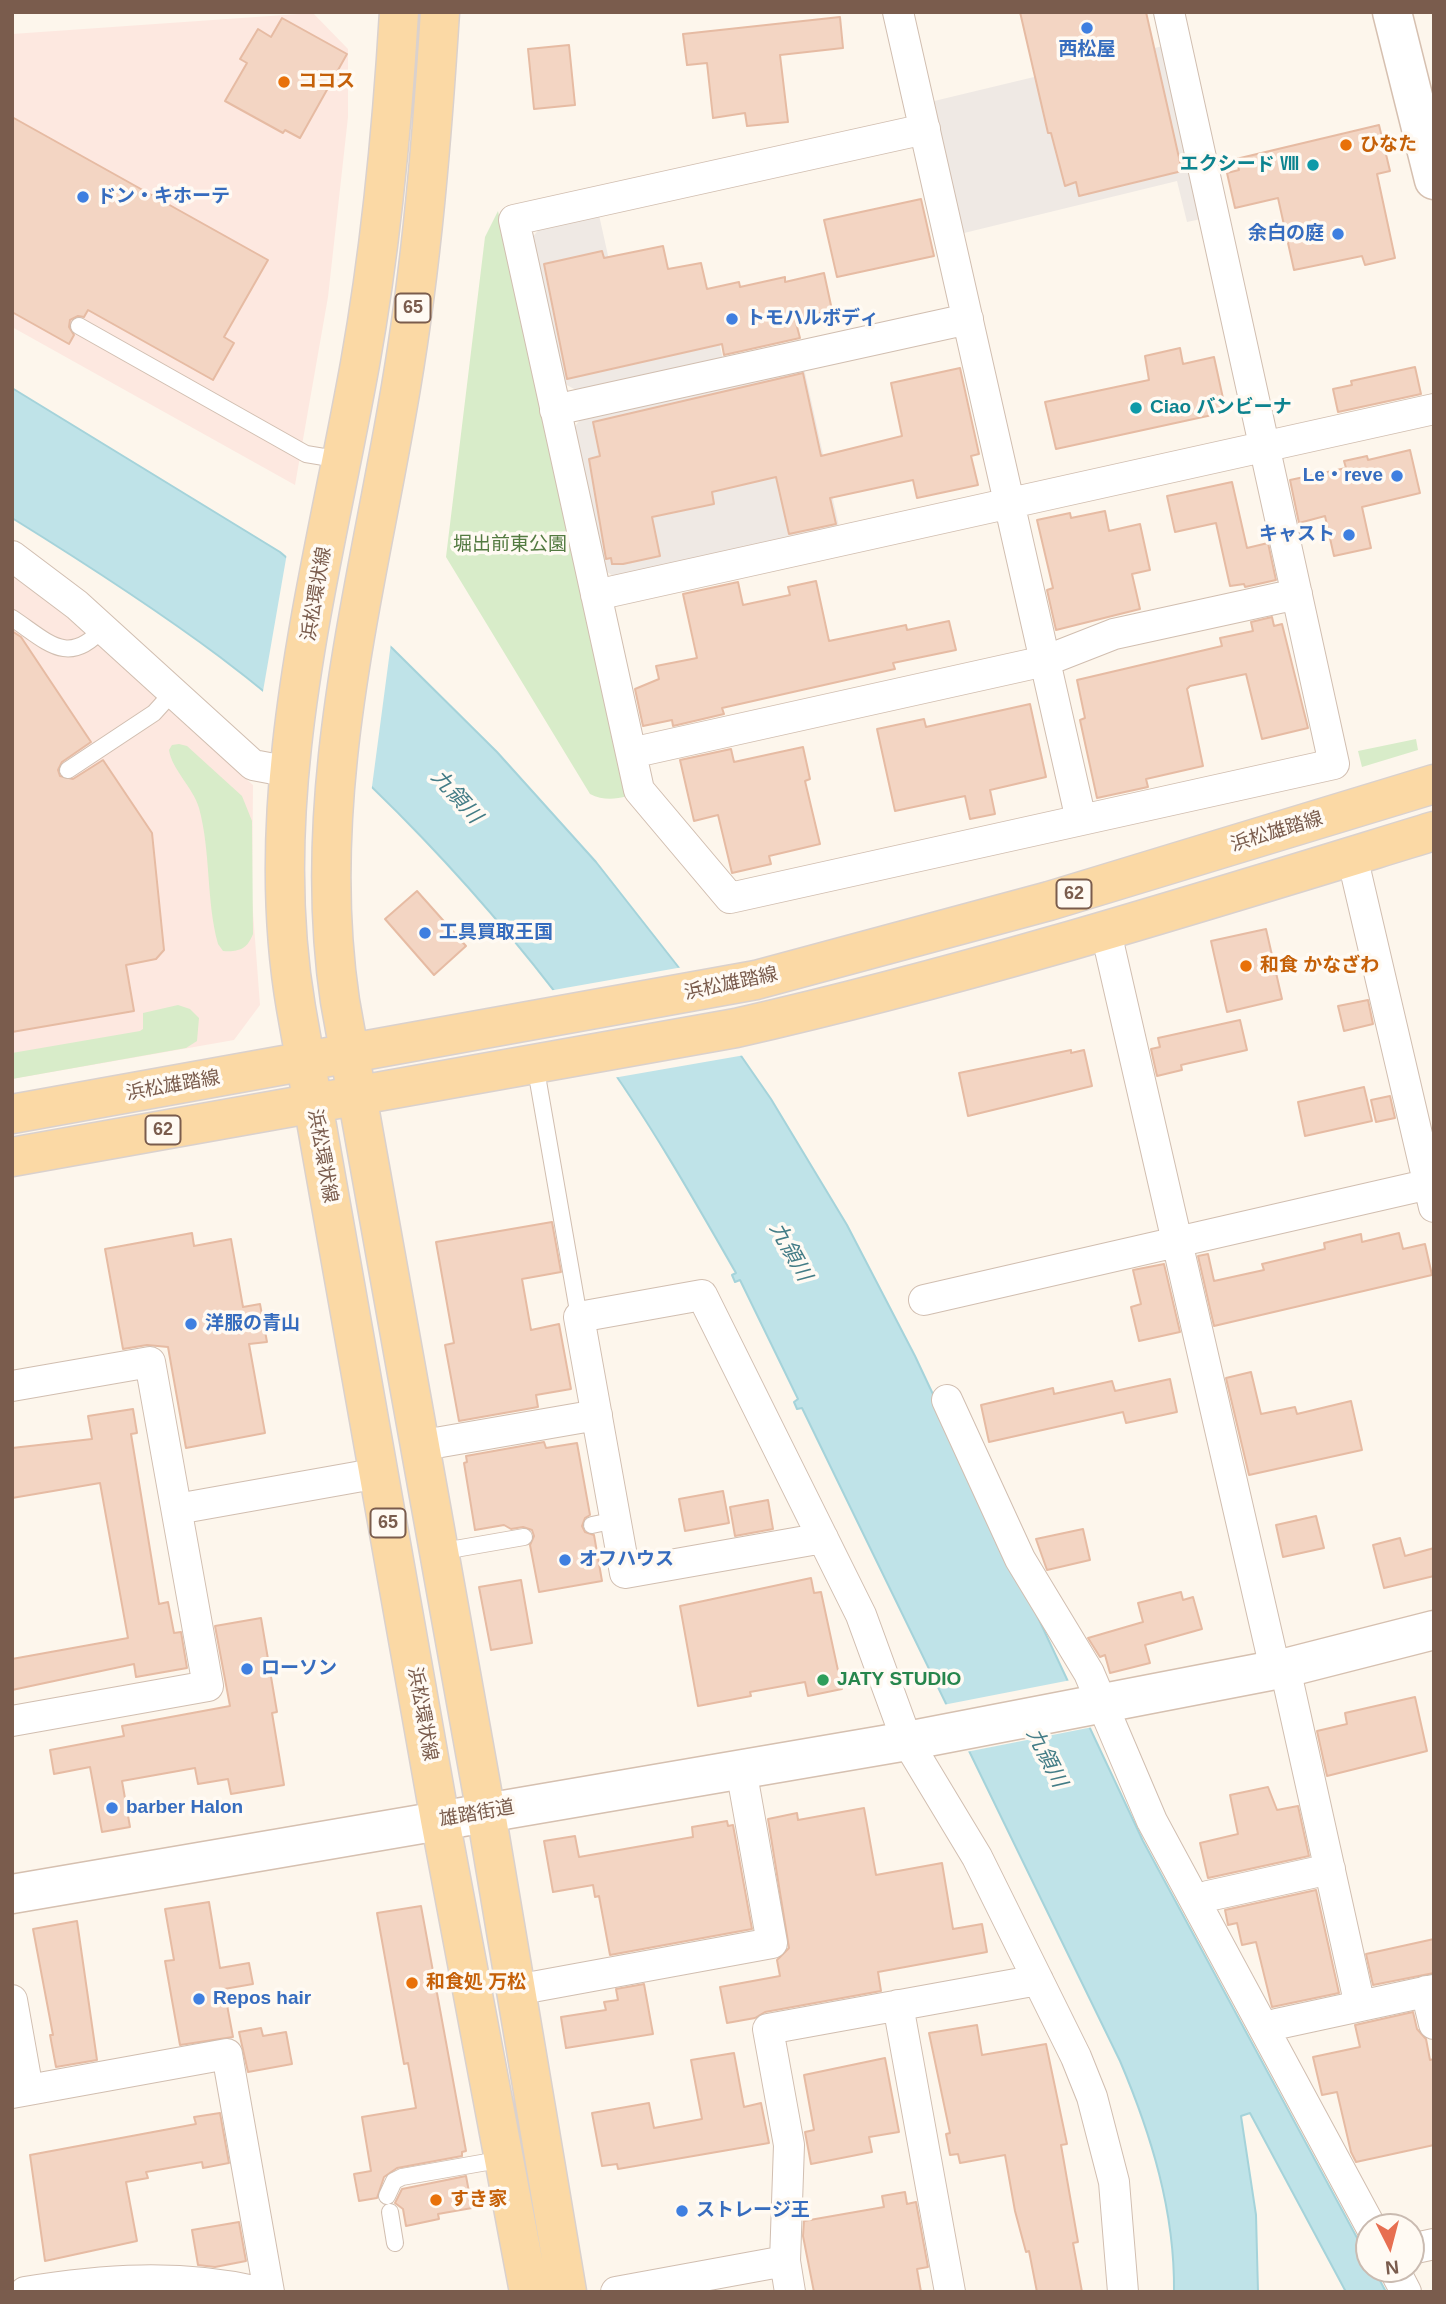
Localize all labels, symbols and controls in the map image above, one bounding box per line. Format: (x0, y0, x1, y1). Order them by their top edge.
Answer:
marker: 西松屋 (1079, 20, 1095, 36)
place label: 西松屋 (1059, 39, 1115, 61)
place label: ココス (298, 71, 355, 93)
marker: ココス (276, 74, 292, 90)
place label: ひなた (1360, 134, 1417, 156)
marker: ひなた (1338, 137, 1354, 153)
place label: エクシード Ⅷ (1180, 154, 1299, 176)
marker: エクシード Ⅷ (1305, 157, 1321, 173)
place label: ドン・キホーテ (97, 186, 230, 208)
marker: ドン・キホーテ (75, 189, 91, 205)
place label: 余白の庭 (1248, 223, 1324, 245)
marker: 余白の庭 (1330, 226, 1346, 242)
road number: 65 (396, 294, 430, 322)
place label: トモハルボディ (746, 308, 879, 330)
marker: トモハルボディ (724, 311, 740, 327)
place label: Ciao バンビーナ (1150, 397, 1291, 419)
marker: Ciao バンビーナ (1128, 400, 1144, 416)
place label: Le・reve (1303, 465, 1383, 487)
marker: Le・reve (1389, 468, 1405, 484)
place label: キャスト (1259, 524, 1335, 546)
marker: キャスト (1341, 527, 1357, 543)
park label: 堀出前東公園 (453, 534, 567, 556)
street label: 浜松環状線 (298, 545, 336, 643)
water label: 九領川 (426, 765, 486, 829)
street label: 浜松雄踏線 (1228, 807, 1326, 857)
road number: 62 (1056, 880, 1092, 908)
place label: 工具買取王国 (439, 922, 553, 944)
marker: 工具買取王国 (417, 925, 433, 941)
place label: 和食 かなざわ (1260, 955, 1379, 977)
marker: 和食 かなざわ (1238, 958, 1254, 974)
street label: 浜松雄踏線 (682, 963, 780, 1005)
street label: 浜松雄踏線 (124, 1067, 222, 1105)
street label: 浜松環状線 (303, 1107, 341, 1205)
road number: 62 (146, 1115, 180, 1144)
water label: 九領川 (764, 1218, 816, 1286)
place label: 洋服の青山 (205, 1313, 300, 1335)
marker: 洋服の青山 (183, 1316, 199, 1332)
road number: 65 (370, 1508, 406, 1538)
place label: オフハウス (579, 1549, 674, 1571)
marker: オフハウス (557, 1552, 573, 1568)
place label: ローソン (261, 1658, 337, 1680)
marker: ローソン (239, 1661, 255, 1677)
street label: 浜松環状線 (403, 1665, 441, 1763)
place label: JATY STUDIO (837, 1669, 961, 1691)
marker: JATY STUDIO (815, 1672, 831, 1688)
water label: 九領川 (1020, 1724, 1072, 1792)
street label: 雄踏街道 (438, 1796, 516, 1832)
place label: barber Halon (126, 1797, 243, 1819)
marker: barber Halon (104, 1800, 120, 1816)
place label: 和食処 万松 (426, 1972, 526, 1994)
marker: 和食処 万松 (404, 1975, 420, 1991)
place label: Repos hair (213, 1988, 311, 2010)
marker: Repos hair (191, 1991, 207, 2007)
place label: すき家 (450, 2189, 507, 2211)
marker: すき家 (428, 2192, 444, 2208)
place label: ストレージ王 (696, 2200, 810, 2222)
marker: ストレージ王 (674, 2203, 690, 2219)
north arrow (1355, 2213, 1425, 2283)
text: N (1384, 2256, 1400, 2279)

